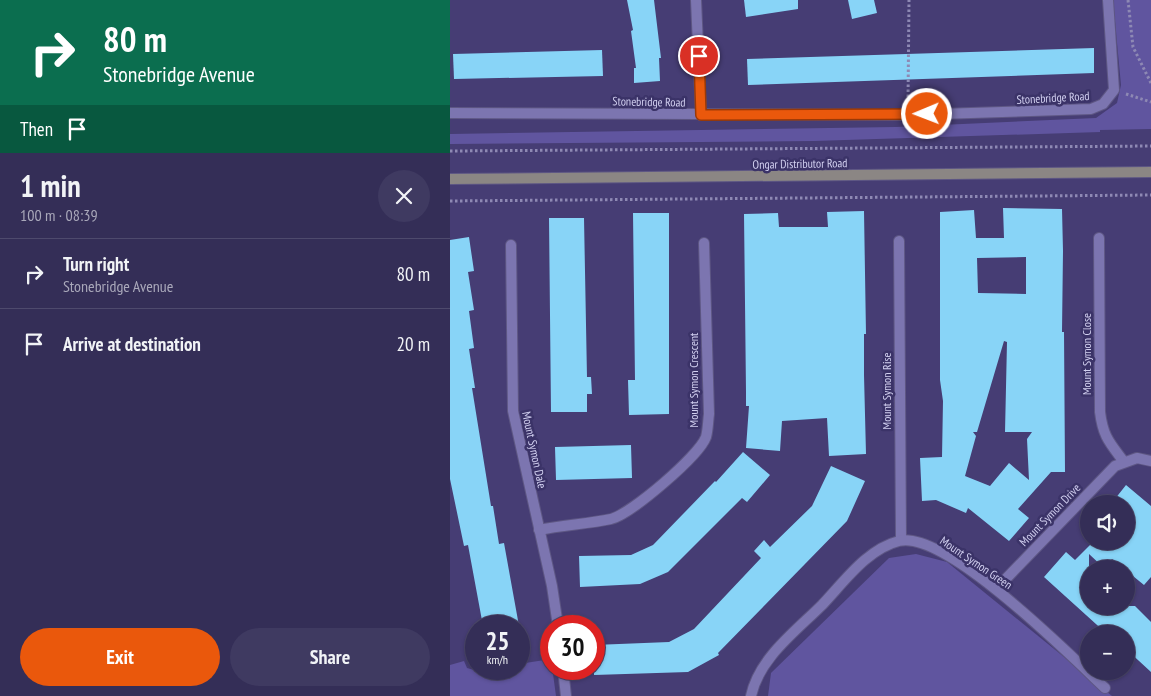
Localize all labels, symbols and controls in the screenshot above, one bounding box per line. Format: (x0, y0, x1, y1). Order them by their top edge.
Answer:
text: 80 m (103, 16, 167, 62)
icon: right (20, 20, 85, 85)
pin (678, 35, 720, 77)
icon: arrive (685, 42, 713, 70)
text: Stonebridge Avenue (103, 60, 255, 88)
position arrow (900, 87, 952, 139)
street label: Stonebridge Road (1016, 88, 1090, 107)
street label: Stonebridge Road (612, 93, 686, 110)
icon: arrive (63, 115, 91, 143)
text: Then (20, 117, 53, 141)
street label: Ongar Distributor Road (752, 155, 848, 172)
text: 1 min (20, 166, 81, 205)
button: close (378, 170, 430, 222)
text: 100 m · 08:39 (20, 205, 98, 225)
text: Turn right (63, 252, 129, 276)
icon: right (20, 260, 48, 288)
text: 80 m (397, 262, 430, 286)
text: Stonebridge Avenue (63, 276, 173, 296)
street label: Mount Symon Close (1079, 313, 1094, 395)
icon: arrive (20, 330, 48, 358)
text: Arrive at destination (63, 332, 201, 356)
text: 20 m (397, 332, 430, 356)
street label: Mount Symon Crescent (686, 332, 701, 427)
street label: Mount Symon Rise (879, 352, 894, 429)
street label: Mount Symon Dale (519, 410, 550, 490)
street label: Mount Symon Drive (1016, 480, 1083, 549)
map controls (1080, 495, 1135, 680)
button: sound (1080, 495, 1135, 550)
street label: Mount Symon Green (937, 533, 1015, 592)
button: + (1080, 560, 1135, 615)
speed limit sign: 30 (540, 615, 605, 680)
text: 25 (486, 625, 509, 657)
button: − (1080, 625, 1135, 680)
button: Exit (20, 628, 220, 686)
button: Share (230, 628, 430, 686)
text: km/h (487, 652, 508, 667)

